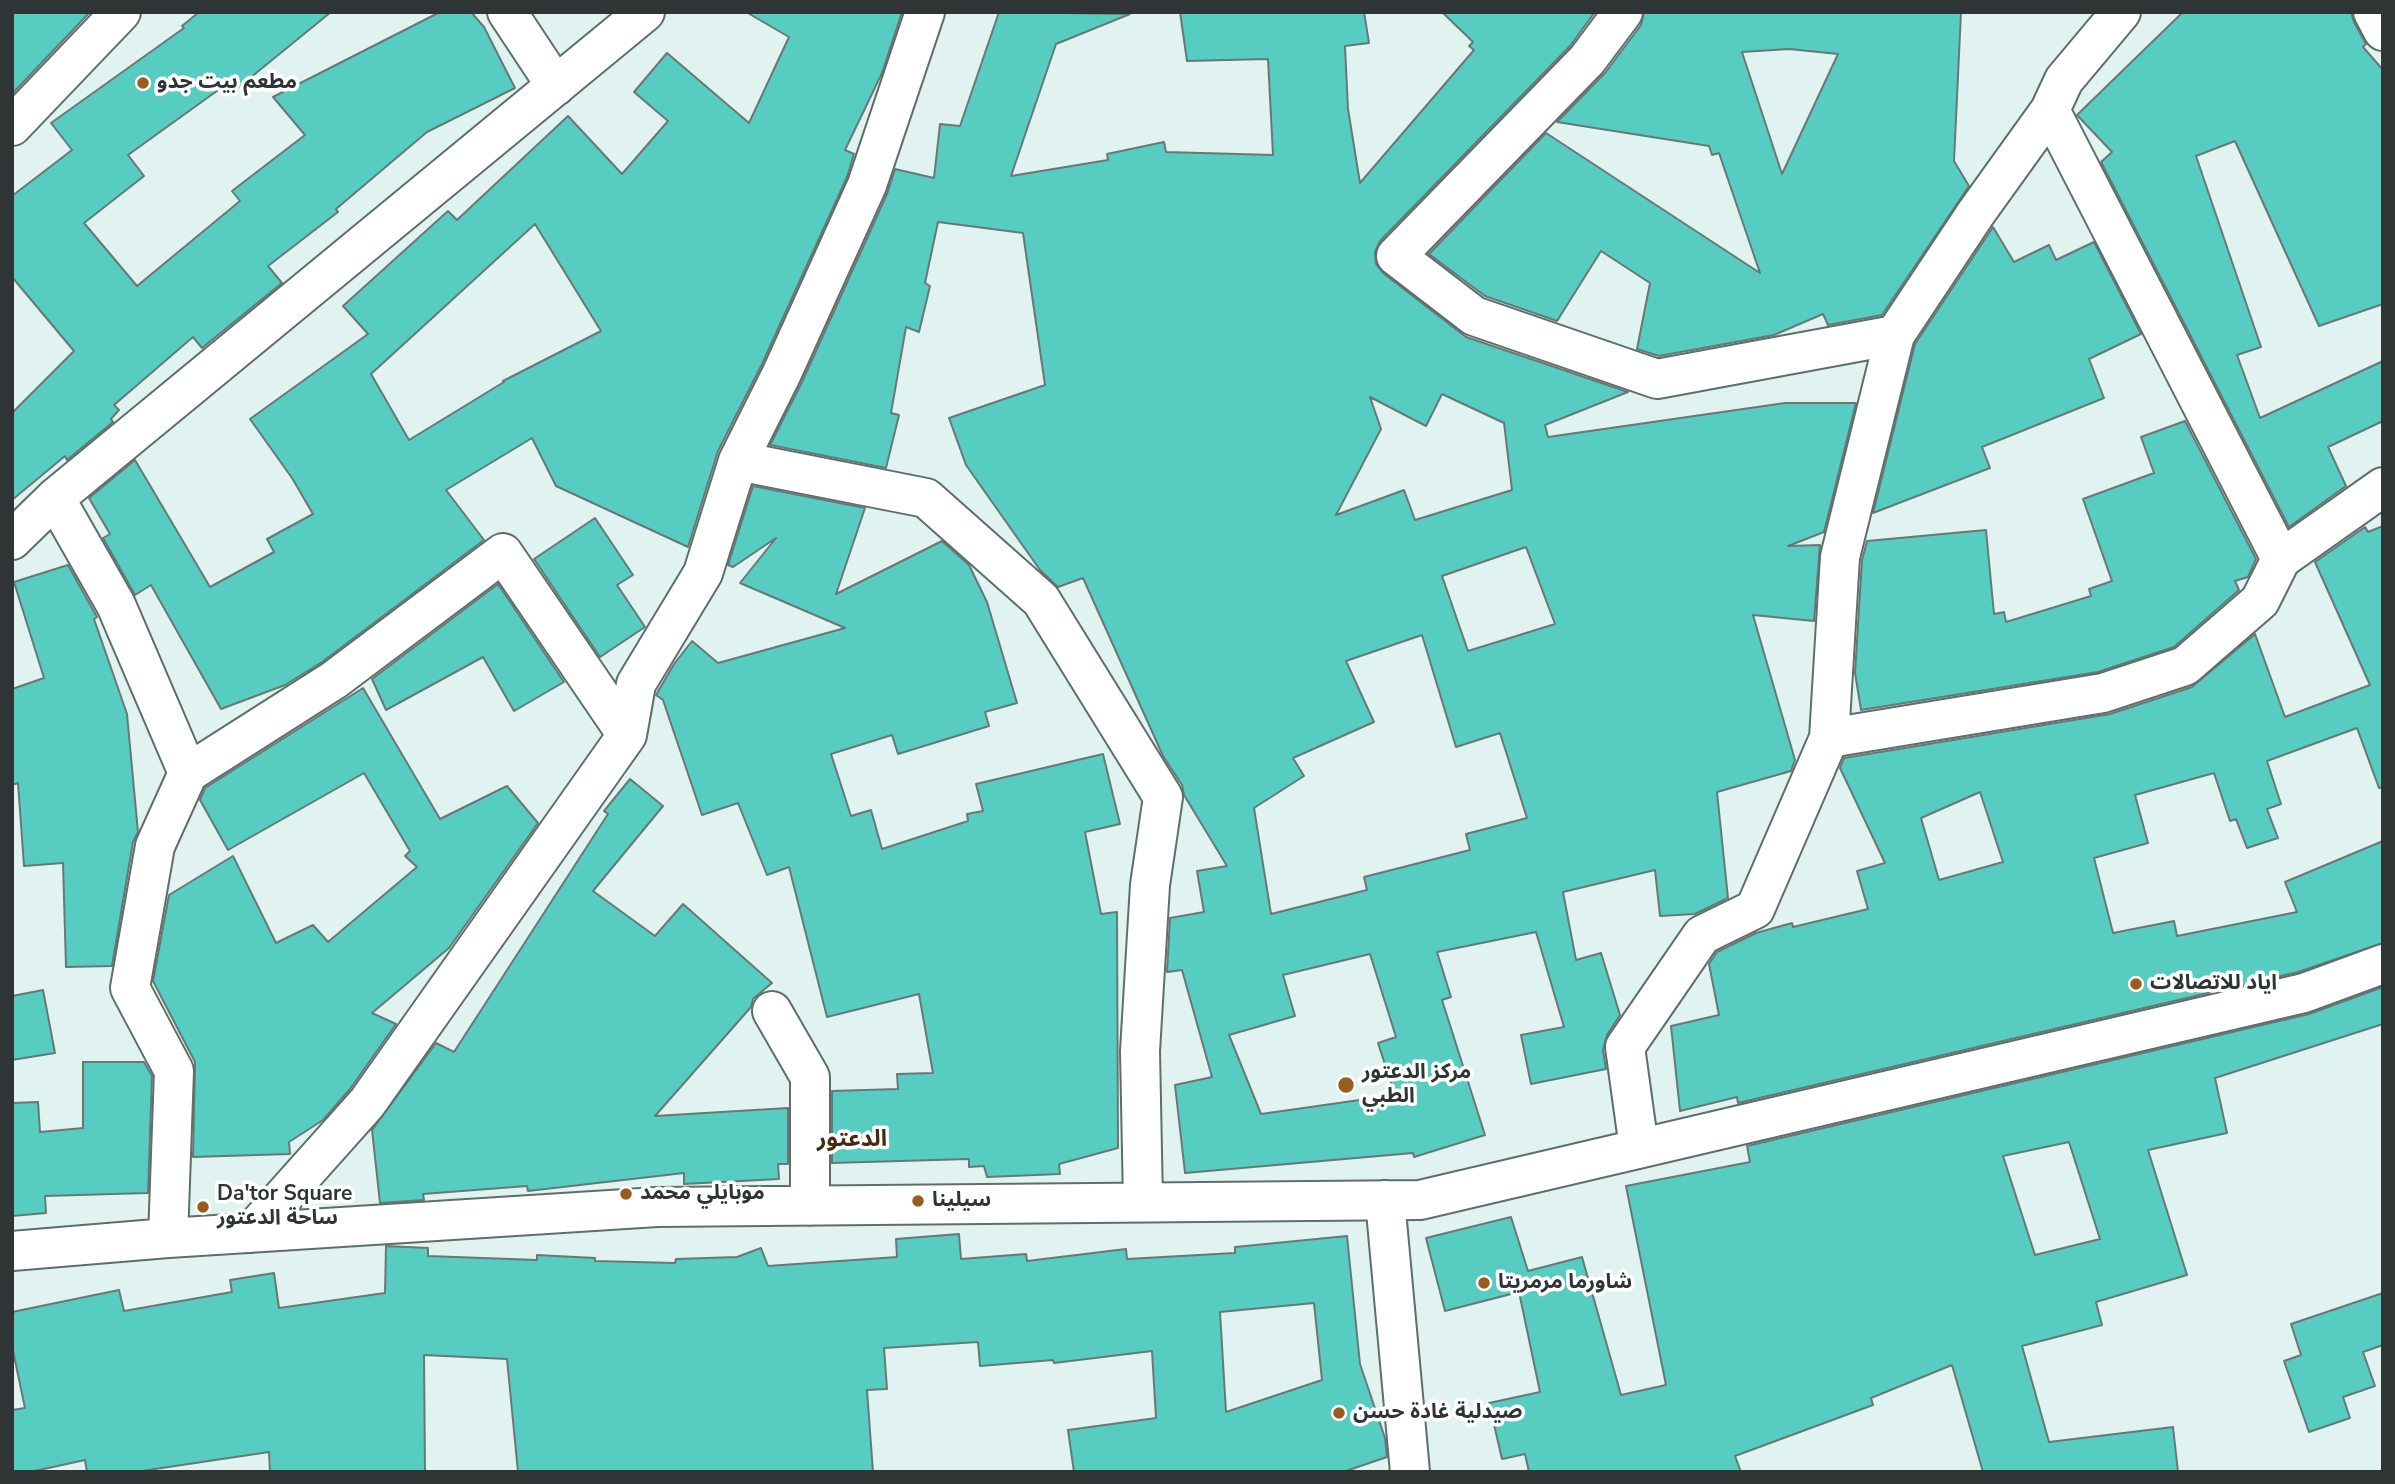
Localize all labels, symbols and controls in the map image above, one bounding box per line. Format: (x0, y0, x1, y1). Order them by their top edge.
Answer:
place label: مطعم بيت جدو (157, 70, 297, 96)
marker: مطعم بيت جدو (135, 75, 151, 91)
place label: اياد للاتصالات (2150, 971, 2277, 997)
marker: اياد للاتصالات (2128, 976, 2144, 992)
place label: مركز الدعتور الطبي (1362, 1060, 1471, 1110)
marker: مركز الدعتور الطبي (1336, 1075, 1356, 1095)
district label: الدعتور (817, 1126, 887, 1154)
place label: موبايلي محمد (640, 1181, 765, 1207)
place label: Da'tor Square ساحة الدعتور (217, 1182, 352, 1232)
marker: موبايلي محمد (618, 1186, 634, 1202)
place label: سيلينا (932, 1188, 991, 1214)
marker: سيلينا (910, 1193, 926, 1209)
marker: Da'tor Square ساحة الدعتور (195, 1199, 211, 1215)
place label: شاورما مرمريتا (1498, 1270, 1632, 1296)
marker: شاورما مرمريتا (1476, 1275, 1492, 1291)
place label: صيدلية غادة حسن (1353, 1400, 1523, 1426)
marker: صيدلية غادة حسن (1331, 1405, 1347, 1421)

